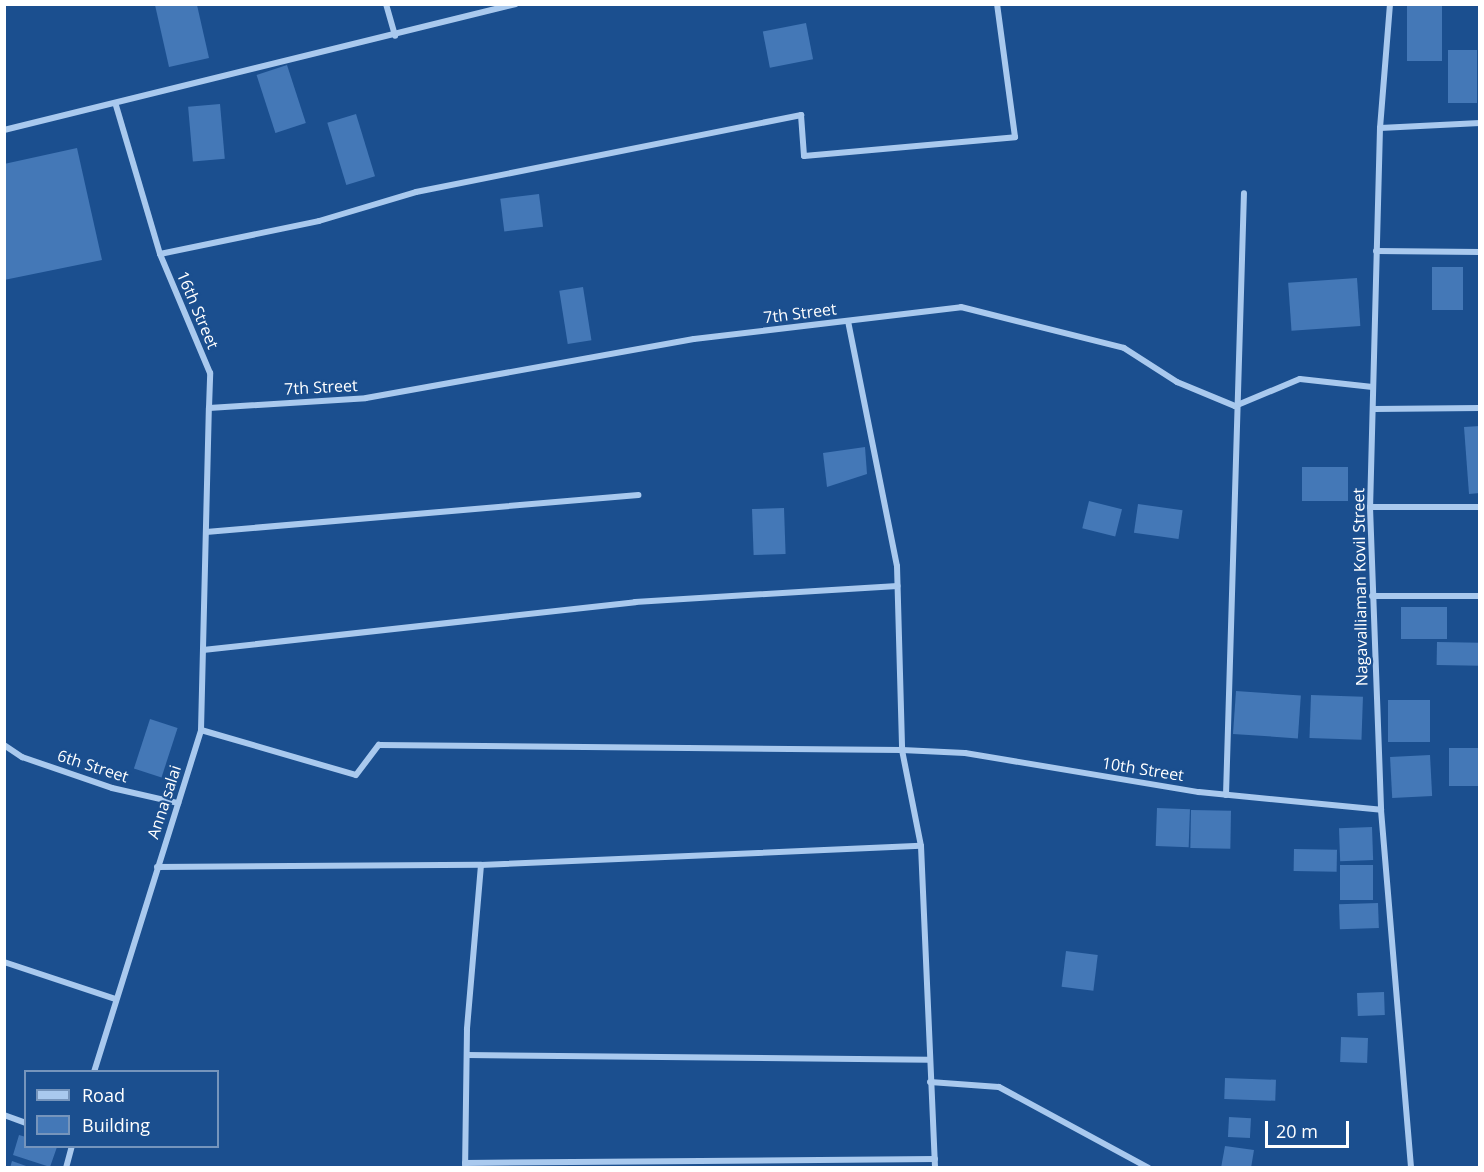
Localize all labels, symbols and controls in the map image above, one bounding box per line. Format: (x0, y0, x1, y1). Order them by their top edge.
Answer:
street label: 16th Street (173, 268, 223, 352)
street label: 7th Street (762, 299, 838, 327)
street label: 7th Street (284, 375, 358, 399)
street label: Nagavalliaman Kovil Street (1349, 488, 1371, 686)
street label: 6th Street (55, 746, 131, 786)
street label: 10th Street (1101, 753, 1185, 785)
street label: Anna salai (143, 763, 185, 841)
legend (24, 1070, 219, 1148)
text: Road (82, 1083, 125, 1107)
scale bar (1268, 1109, 1352, 1147)
text: Building (82, 1113, 150, 1137)
text: 20 m (1276, 1119, 1318, 1143)

